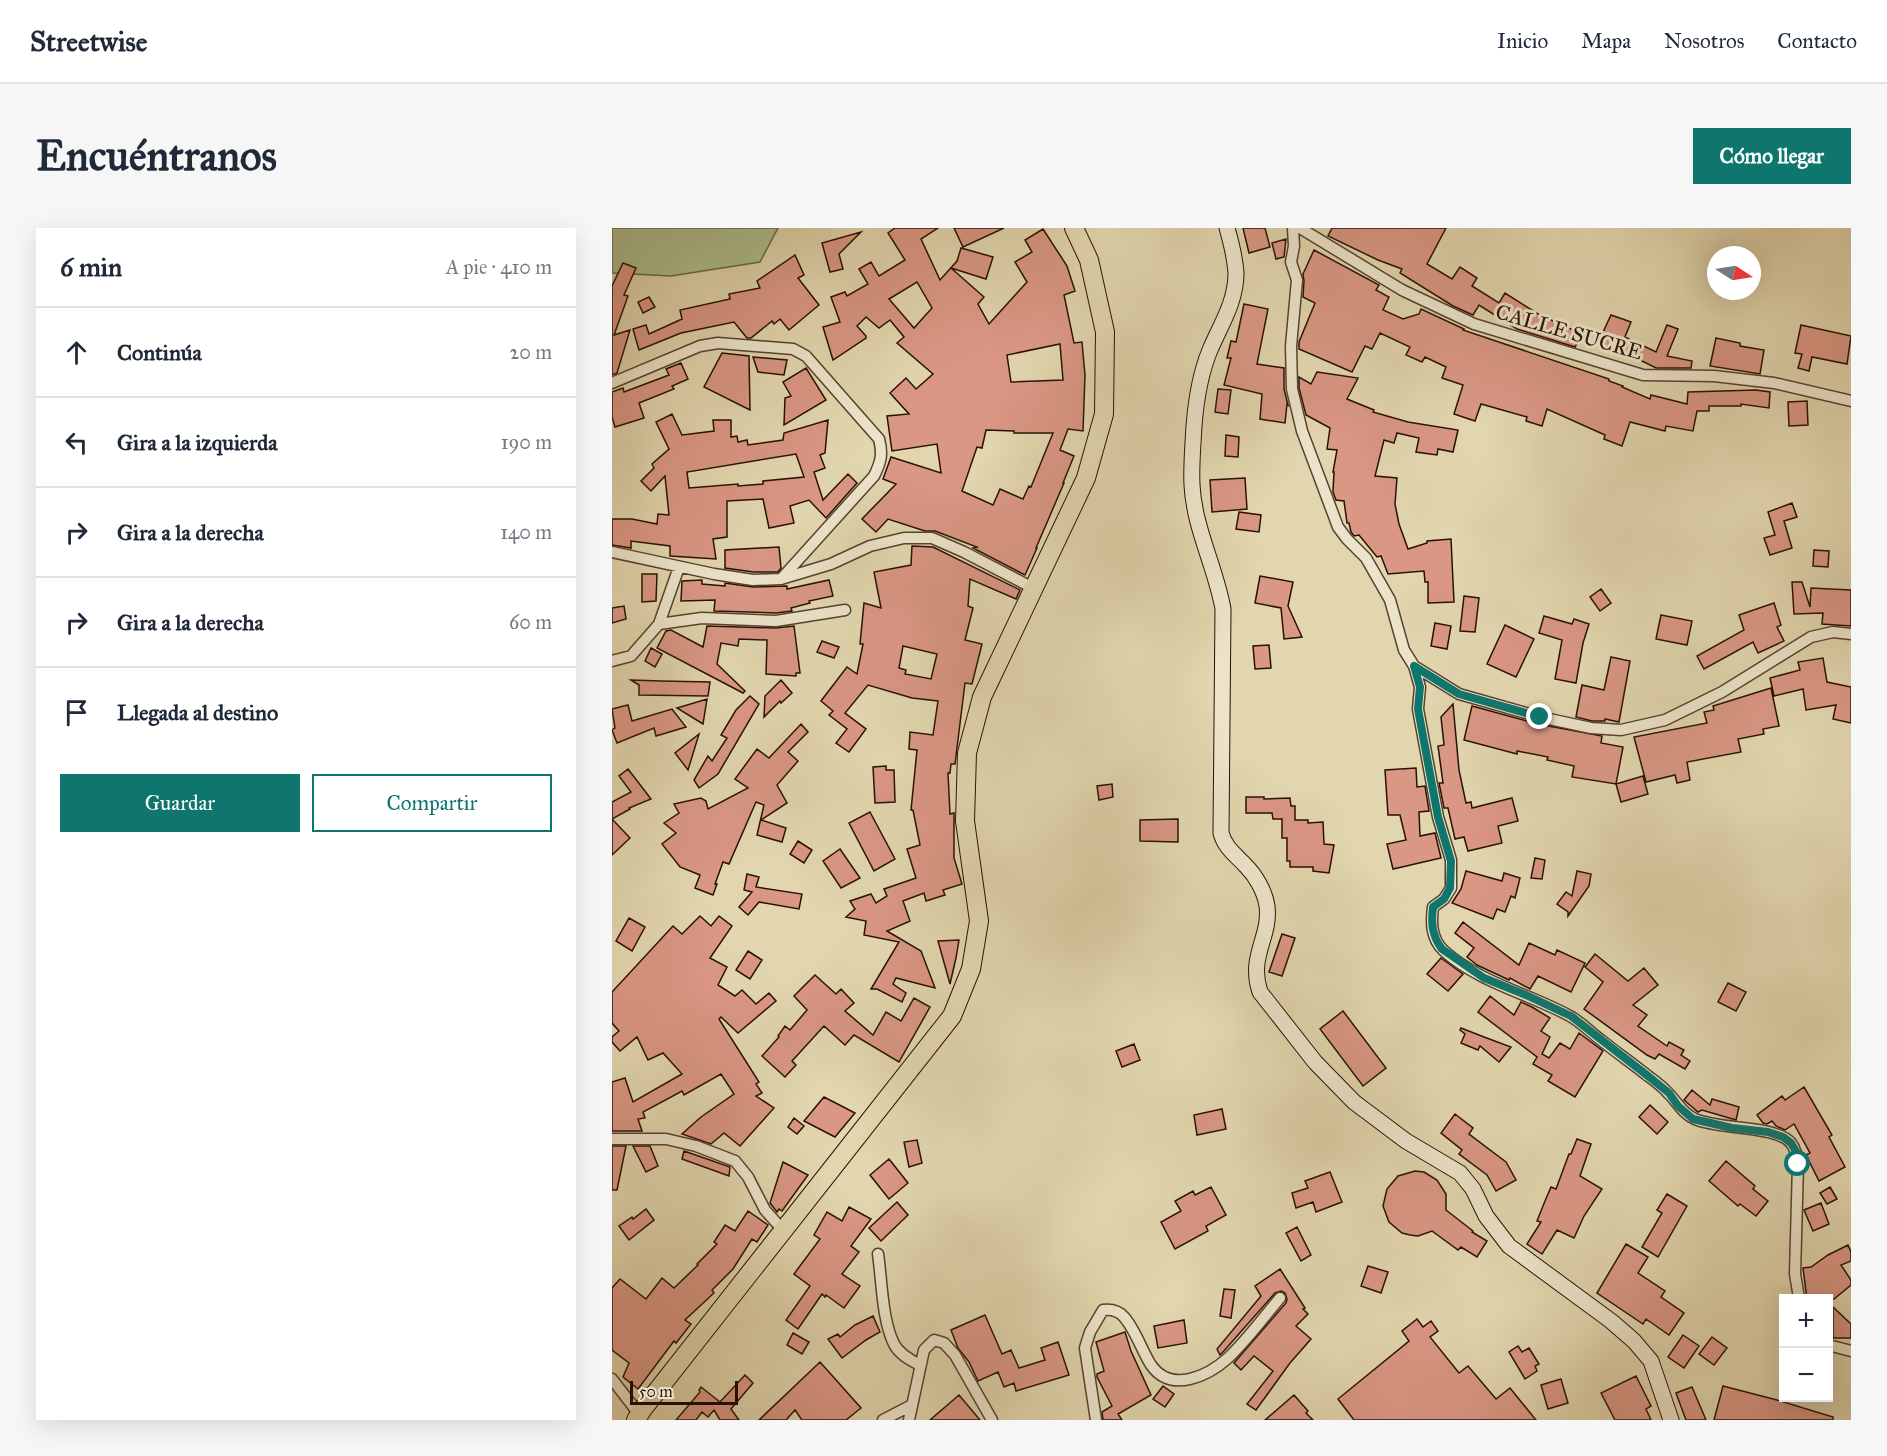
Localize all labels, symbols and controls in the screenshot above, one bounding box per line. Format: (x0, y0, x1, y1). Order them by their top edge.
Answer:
text: Streetwise (30, 24, 147, 59)
text: Inicio (1497, 28, 1548, 54)
text: Mapa (1581, 28, 1631, 54)
text: Nosotros (1664, 28, 1744, 54)
text: Contacto (1777, 28, 1857, 54)
button: Cómo llegar (1693, 128, 1851, 184)
text: Encuéntranos (36, 130, 277, 182)
north arrow (1707, 246, 1761, 300)
text: 6 min (60, 251, 122, 283)
text: A pie · 410 m (446, 255, 552, 279)
street label: CALLE SUCRE (1493, 299, 1645, 365)
icon: ahead (60, 336, 93, 369)
text: Continúa (117, 339, 202, 366)
text: 20 m (509, 340, 552, 364)
icon: left (60, 426, 93, 459)
text: Gira a la izquierda (117, 429, 278, 456)
text: 190 m (501, 430, 552, 454)
icon: right (60, 516, 93, 549)
text: Gira a la derecha (117, 519, 264, 546)
text: 140 m (500, 520, 552, 544)
icon: right (60, 606, 93, 639)
text: Gira a la derecha (117, 609, 264, 636)
text: 60 m (509, 610, 552, 634)
icon: arrive (60, 696, 93, 729)
text: Llegada al destino (117, 699, 278, 726)
route end (1526, 703, 1552, 729)
button: Guardar (60, 774, 300, 832)
button: Compartir (312, 774, 552, 832)
route start (1784, 1150, 1810, 1176)
map controls (1779, 1294, 1833, 1402)
button: + (1779, 1294, 1833, 1348)
button: − (1779, 1348, 1833, 1402)
scale bar (630, 1378, 738, 1406)
text: 50 m (639, 1382, 673, 1401)

